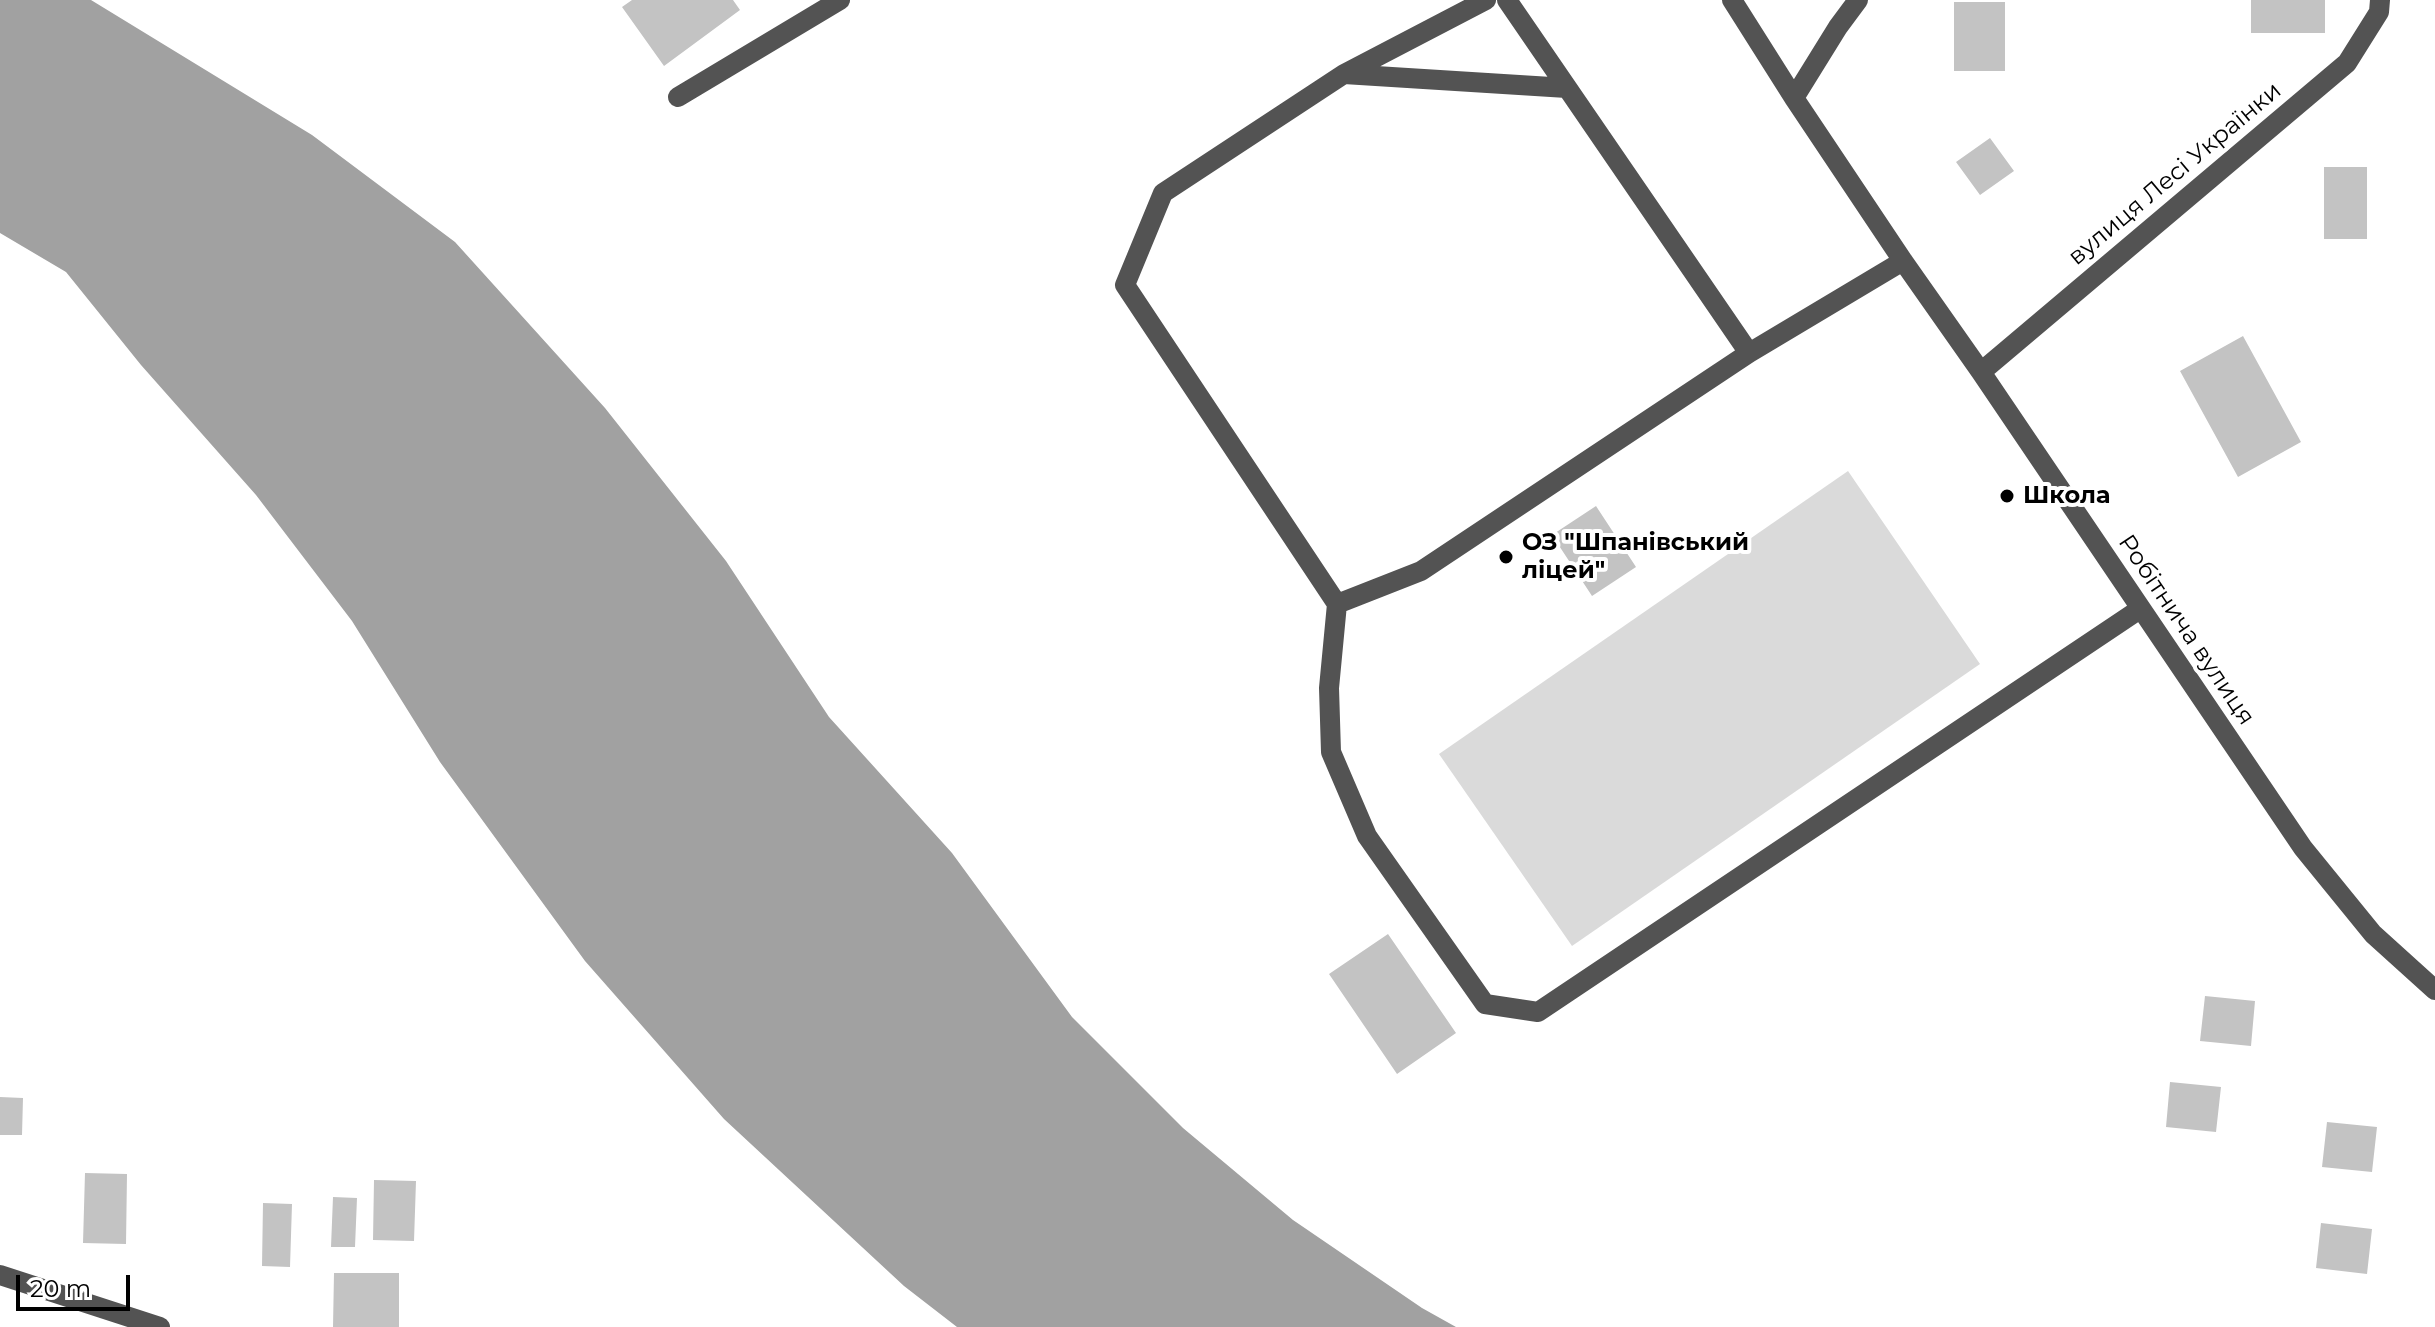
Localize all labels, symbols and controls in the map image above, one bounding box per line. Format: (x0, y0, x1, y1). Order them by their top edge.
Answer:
street label: вулиця Лесі Українки (2063, 76, 2287, 272)
place label: Школа (2023, 482, 2110, 510)
marker: Школа (1998, 487, 2016, 505)
place label: ОЗ "Шпанівський ліцей" (1522, 529, 1749, 585)
street label: Робітнича вулиця (2112, 529, 2260, 731)
marker: ОЗ "Шпанівський ліцей" (1497, 548, 1515, 566)
scale bar (20, 1259, 134, 1309)
text: 20 m (30, 1274, 91, 1303)

